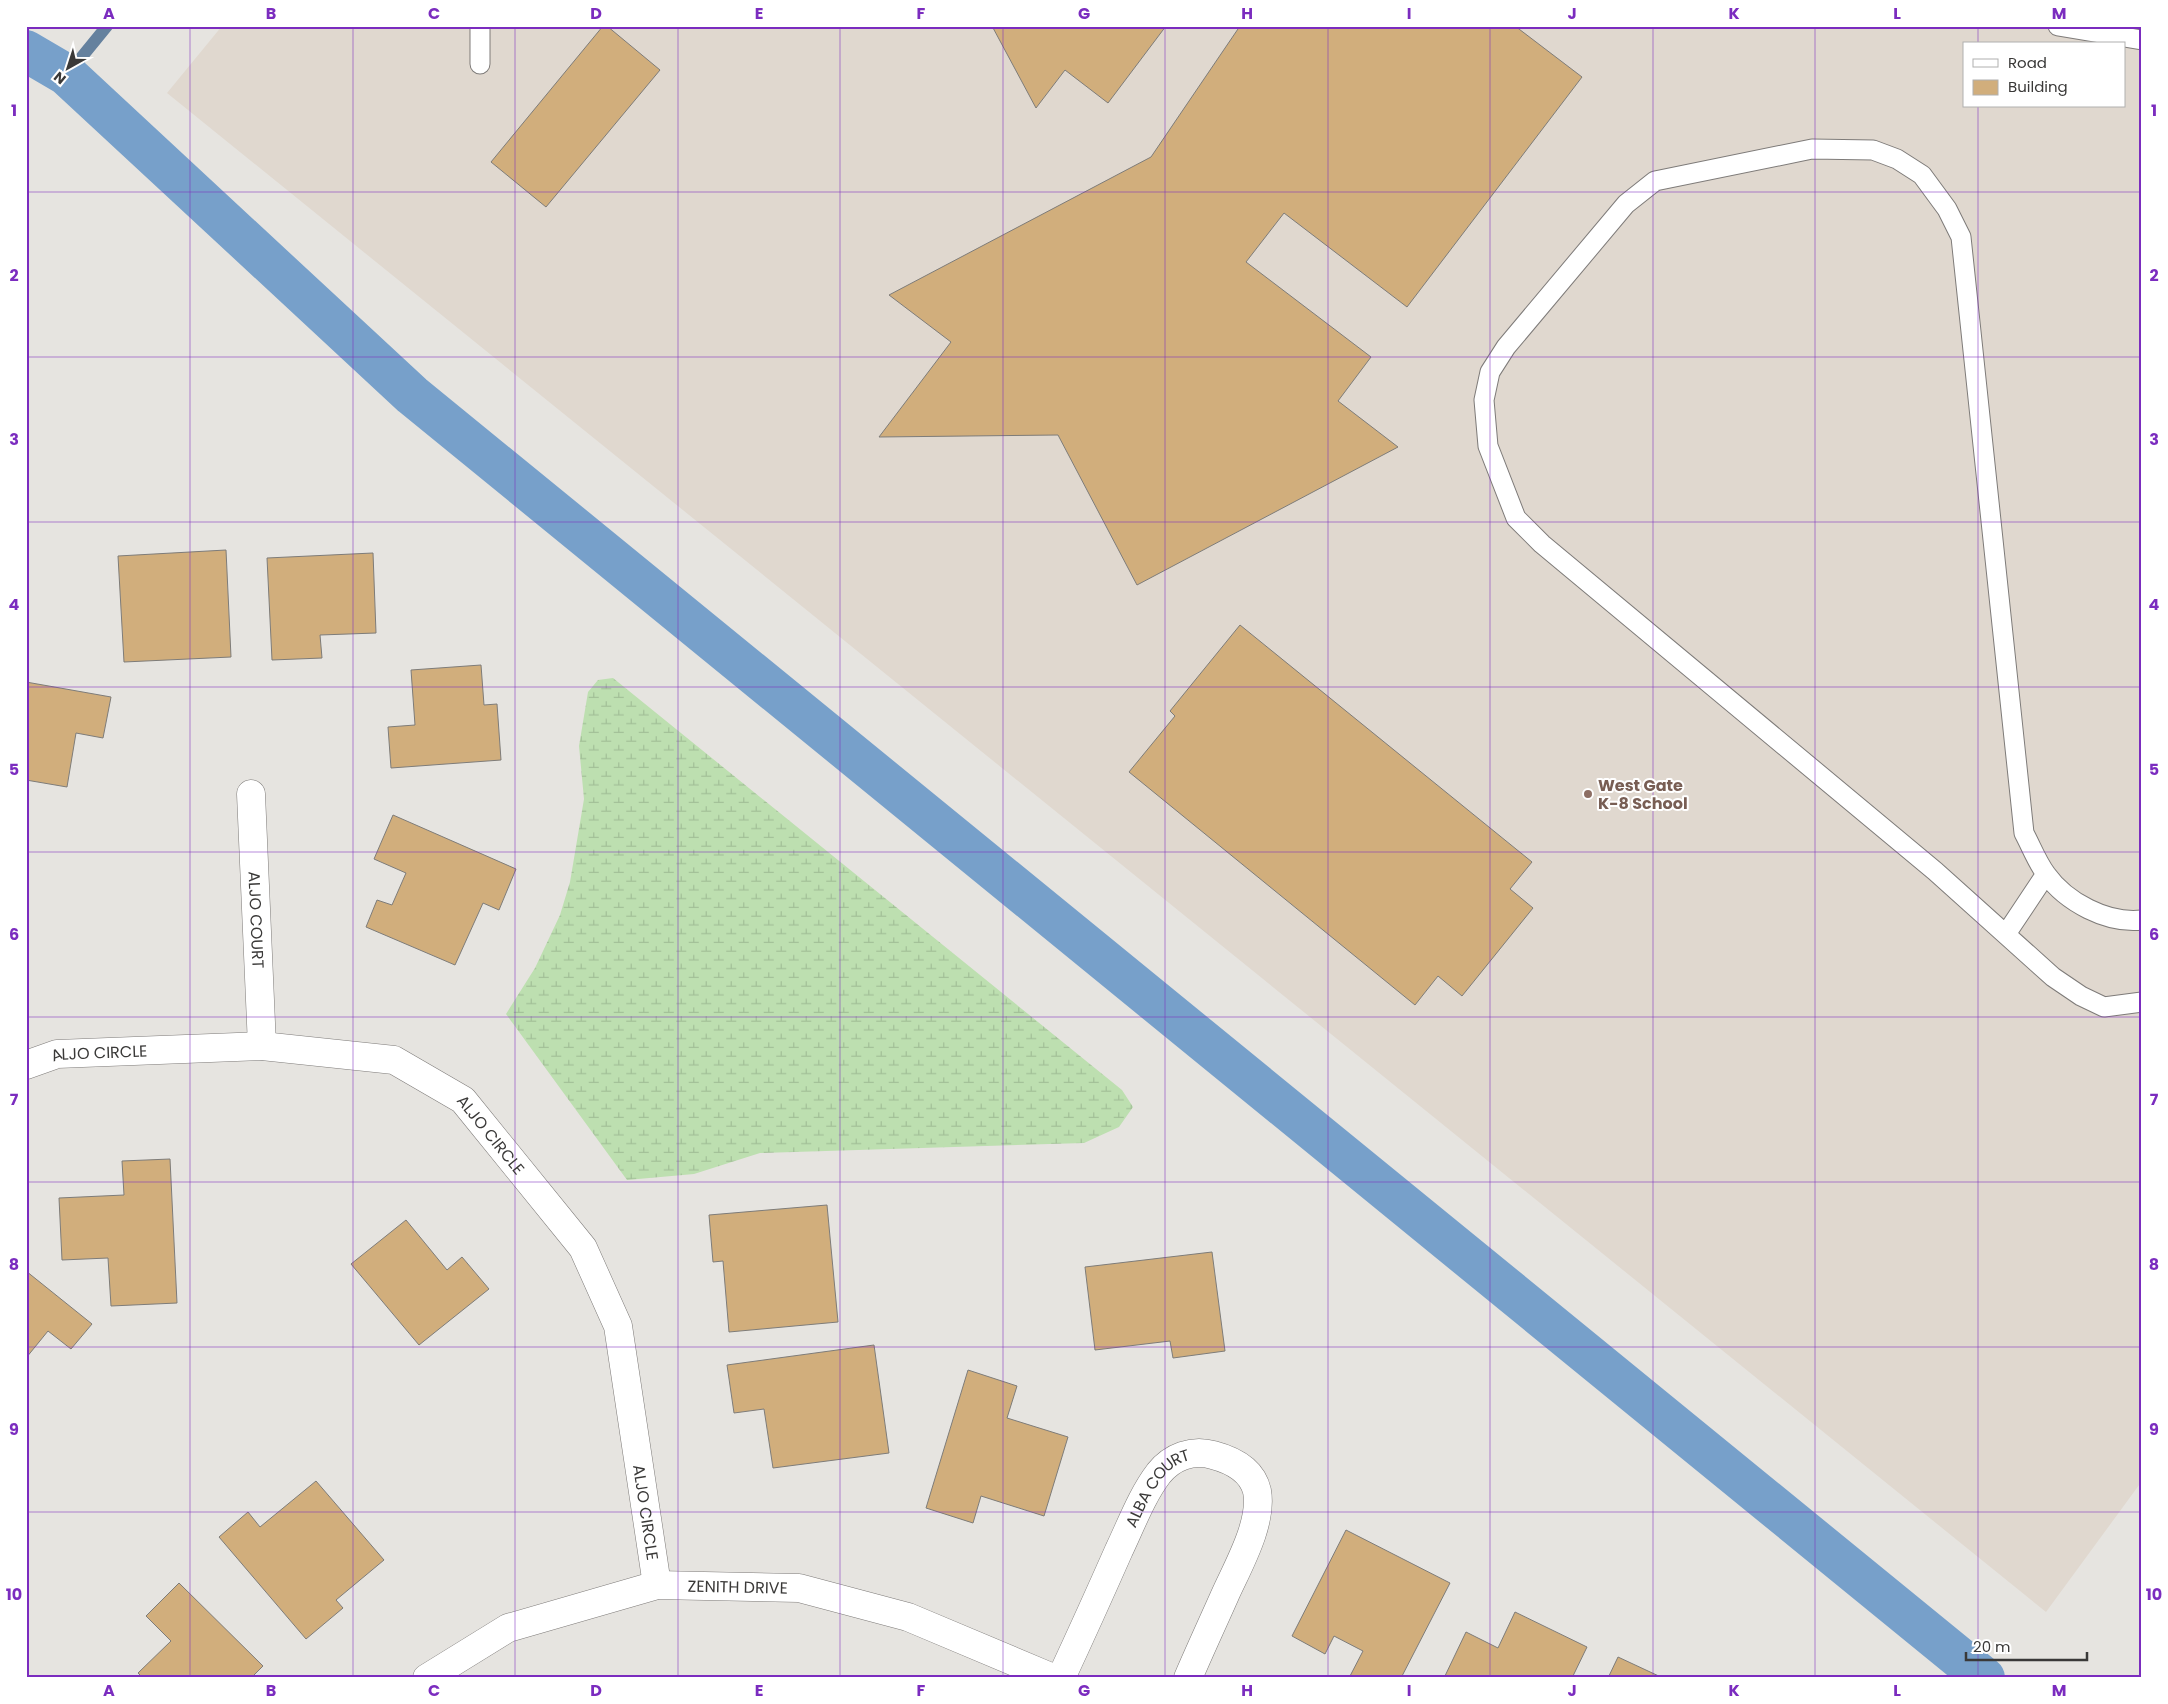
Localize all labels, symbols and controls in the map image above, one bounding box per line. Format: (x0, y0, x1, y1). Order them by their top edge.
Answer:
text: A (103, 2, 115, 25)
text: B (266, 2, 276, 25)
text: C (428, 2, 440, 25)
text: D (590, 2, 602, 25)
text: E (755, 2, 763, 25)
text: F (917, 2, 926, 25)
text: G (1078, 2, 1090, 25)
text: H (1241, 2, 1253, 25)
text: I (1407, 2, 1411, 25)
text: J (1567, 2, 1577, 25)
text: K (1728, 2, 1740, 25)
text: L (1893, 2, 1901, 25)
text: M (2052, 2, 2066, 25)
north arrow (42, 42, 92, 92)
legend (1963, 42, 2126, 108)
text: Road (2008, 52, 2047, 73)
text: N (49, 67, 70, 89)
text: Building (2008, 76, 2068, 97)
text: 1 (11, 99, 17, 122)
text: 1 (2151, 99, 2157, 122)
text: 2 (9, 264, 19, 287)
text: 2 (2149, 264, 2159, 287)
text: 3 (9, 428, 19, 451)
text: 3 (2149, 428, 2159, 451)
text: 4 (9, 593, 20, 616)
text: 4 (2149, 593, 2160, 616)
text: 5 (9, 758, 19, 781)
text: 5 (2149, 758, 2159, 781)
place label: West Gate K-8 School (1598, 774, 1688, 815)
marker: West Gate K-8 School (1582, 788, 1594, 800)
street label: ALJO COURT (242, 871, 270, 969)
text: 6 (9, 923, 19, 946)
text: 6 (2149, 923, 2159, 946)
street label: ALJO CIRCLE (47, 1039, 148, 1067)
text: 7 (10, 1088, 19, 1111)
text: 7 (2150, 1088, 2159, 1111)
street label: ALJO CIRCLE (451, 1090, 530, 1180)
text: 8 (9, 1253, 19, 1276)
text: 8 (2149, 1253, 2159, 1276)
text: 9 (9, 1418, 19, 1441)
text: 9 (2149, 1418, 2159, 1441)
street label: ALBA COURT (1120, 1443, 1193, 1531)
street label: ALJO CIRCLE (627, 1463, 664, 1562)
street label: ZENITH DRIVE (687, 1575, 788, 1600)
text: 10 (6, 1583, 22, 1606)
text: 10 (2146, 1583, 2162, 1606)
scale bar (1966, 1629, 2087, 1661)
text: 20 m (1973, 1636, 2011, 1657)
text: A (103, 1679, 115, 1702)
text: B (266, 1679, 276, 1702)
text: C (428, 1679, 440, 1702)
text: D (590, 1679, 602, 1702)
text: E (755, 1679, 763, 1702)
text: F (917, 1679, 926, 1702)
text: G (1078, 1679, 1090, 1702)
text: H (1241, 1679, 1253, 1702)
text: I (1407, 1679, 1411, 1702)
text: J (1567, 1679, 1577, 1702)
text: K (1728, 1679, 1740, 1702)
text: L (1893, 1679, 1901, 1702)
text: M (2052, 1679, 2066, 1702)

